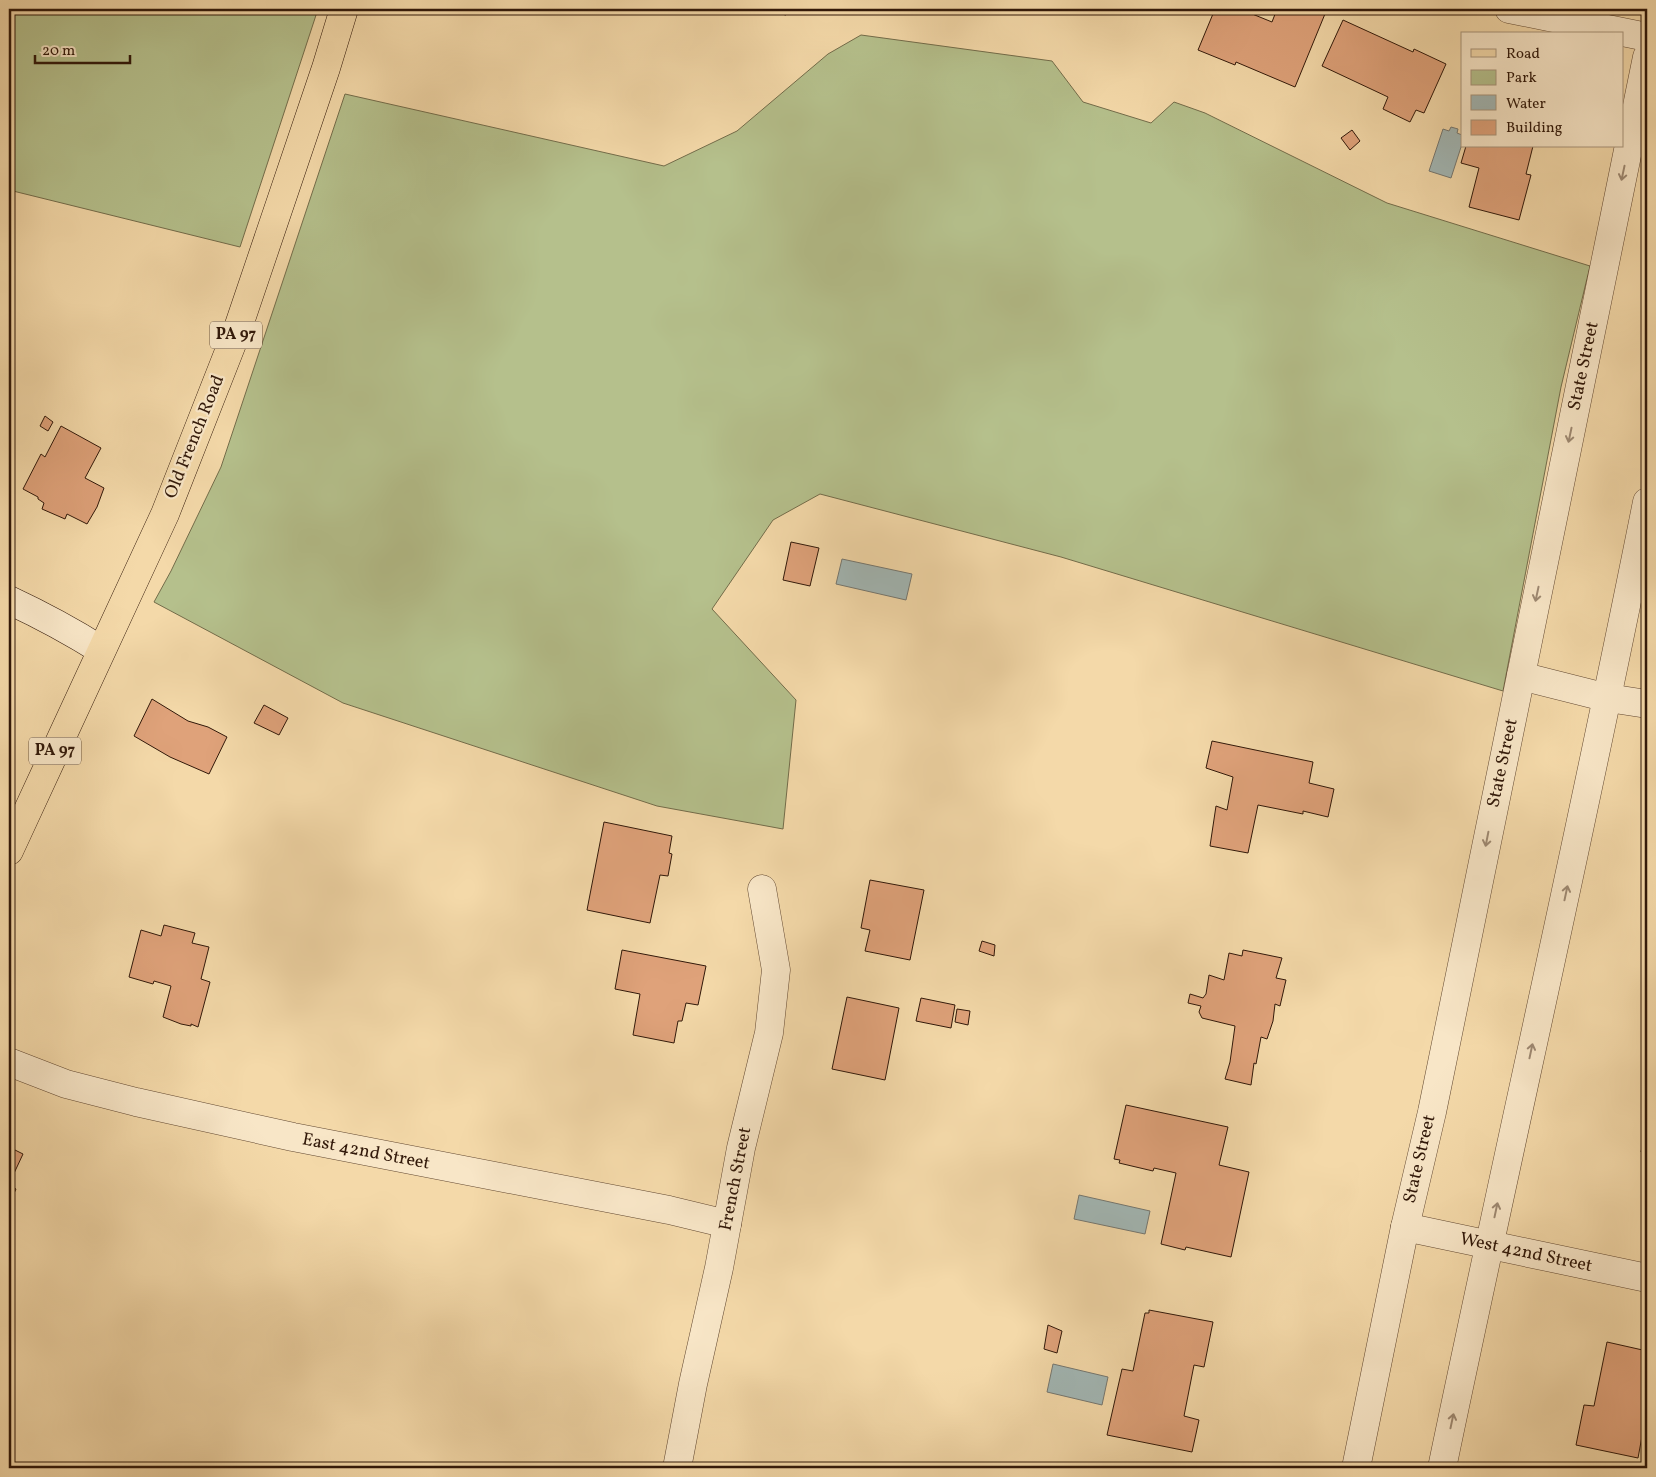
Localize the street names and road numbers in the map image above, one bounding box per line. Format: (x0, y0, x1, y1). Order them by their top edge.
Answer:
street label: State Street (1562, 319, 1606, 413)
road number: PA 97 (210, 322, 262, 348)
street label: Old French Road (159, 371, 231, 503)
street label: State Street (1481, 716, 1525, 810)
road number: PA 97 (29, 738, 81, 764)
street label: State Street (1398, 1112, 1442, 1206)
street label: French Street (714, 1125, 758, 1233)
street label: East 42nd Street (300, 1127, 432, 1177)
street label: West 42nd Street (1457, 1227, 1595, 1279)

